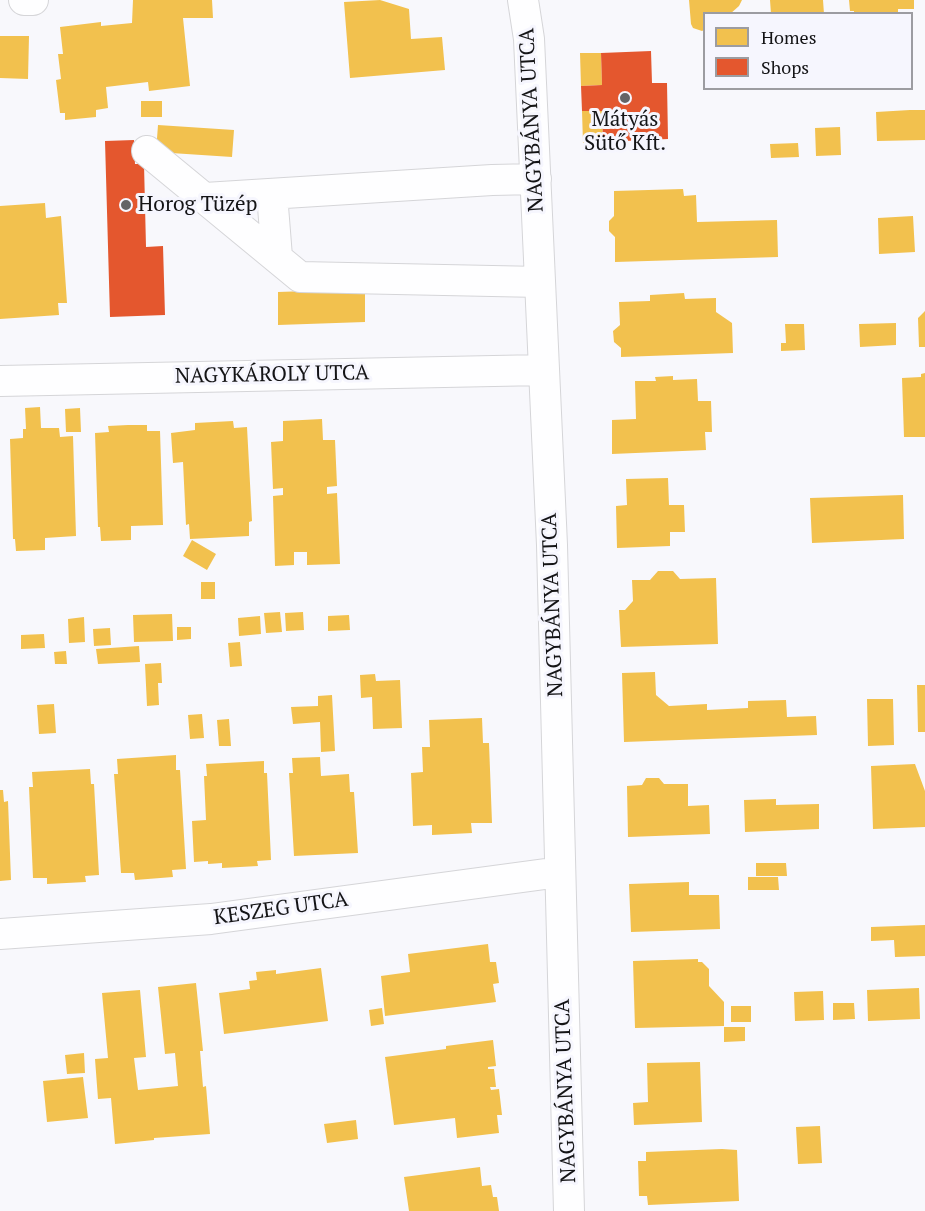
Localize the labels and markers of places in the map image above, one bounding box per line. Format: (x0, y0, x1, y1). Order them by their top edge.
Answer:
marker: Mátyás Sütő Kft. (618, 91, 632, 105)
place label: Mátyás Sütő Kft. (584, 107, 666, 157)
place label: Horog Tüzép (138, 192, 257, 218)
marker: Horog Tüzép (119, 198, 133, 212)

